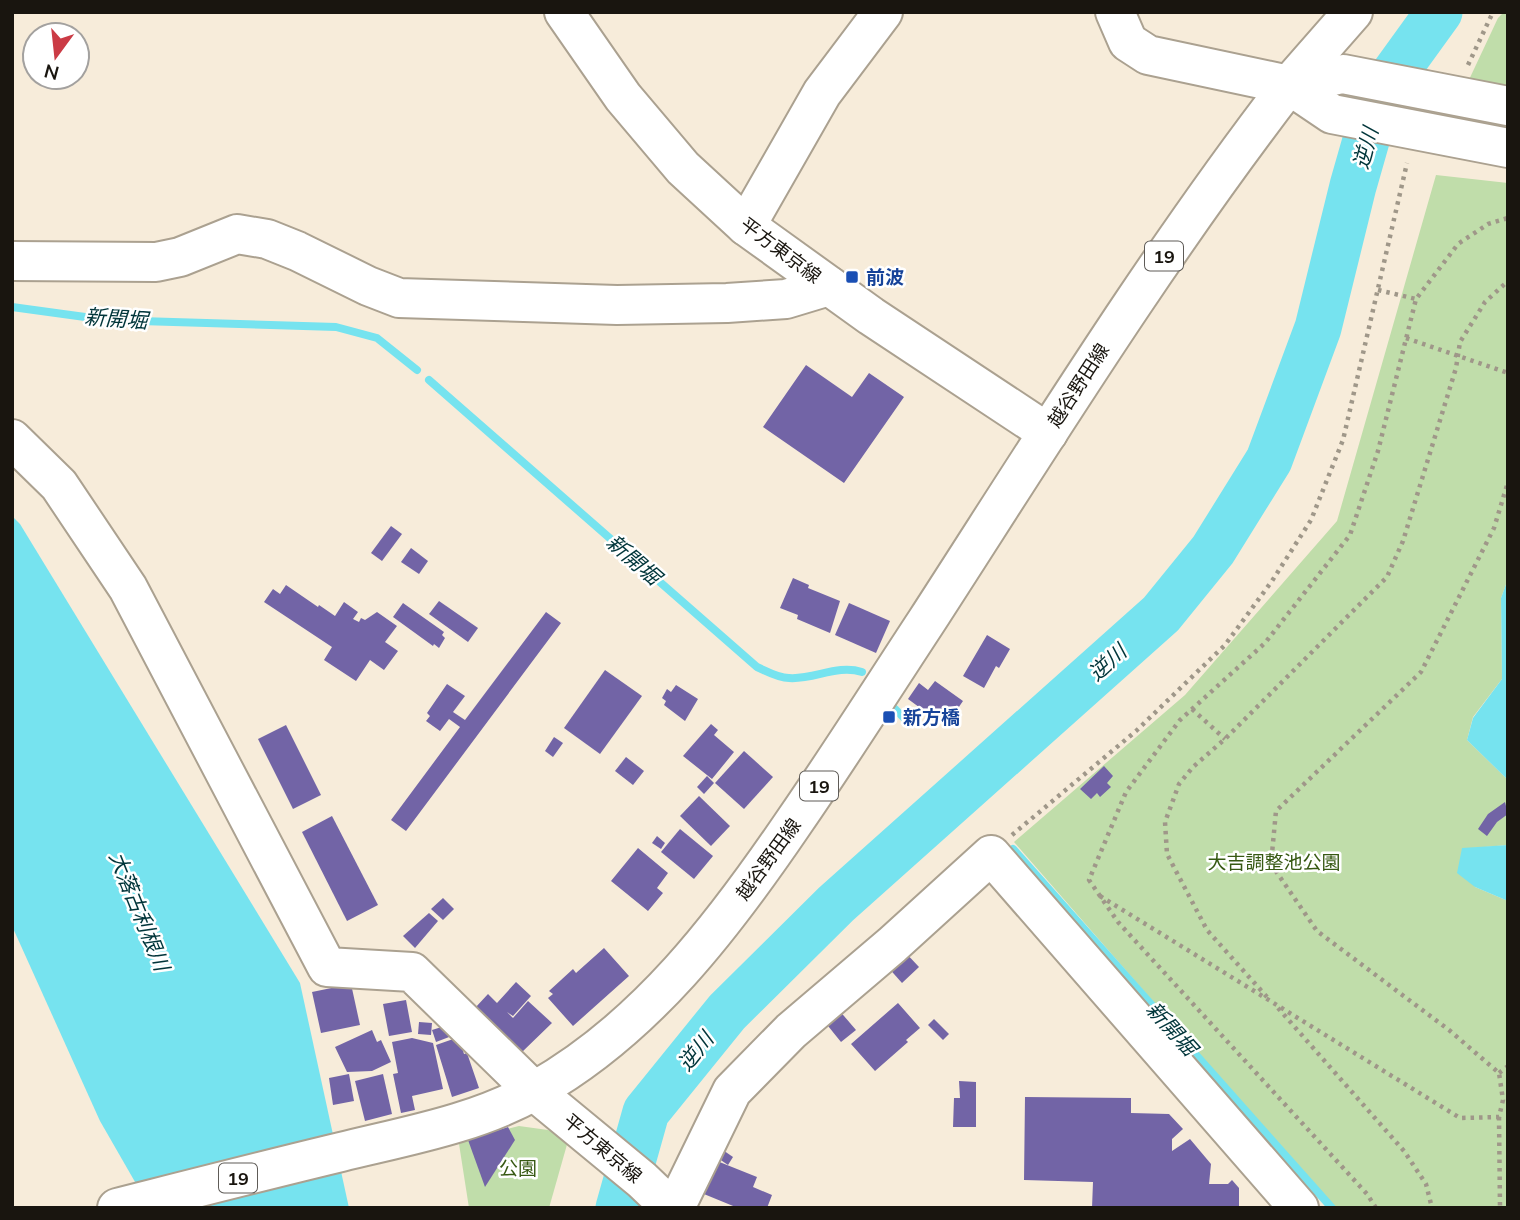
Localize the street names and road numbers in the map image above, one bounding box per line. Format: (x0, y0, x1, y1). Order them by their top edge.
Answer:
street label: 平方東京線 (736, 212, 826, 288)
road number: 19 (1145, 242, 1183, 270)
street label: 越谷野田線 (1042, 339, 1114, 431)
road number: 19 (800, 772, 838, 800)
street label: 越谷野田線 (730, 814, 806, 904)
street label: 平方東京線 (559, 1108, 647, 1188)
road number: 19 (219, 1163, 257, 1192)

